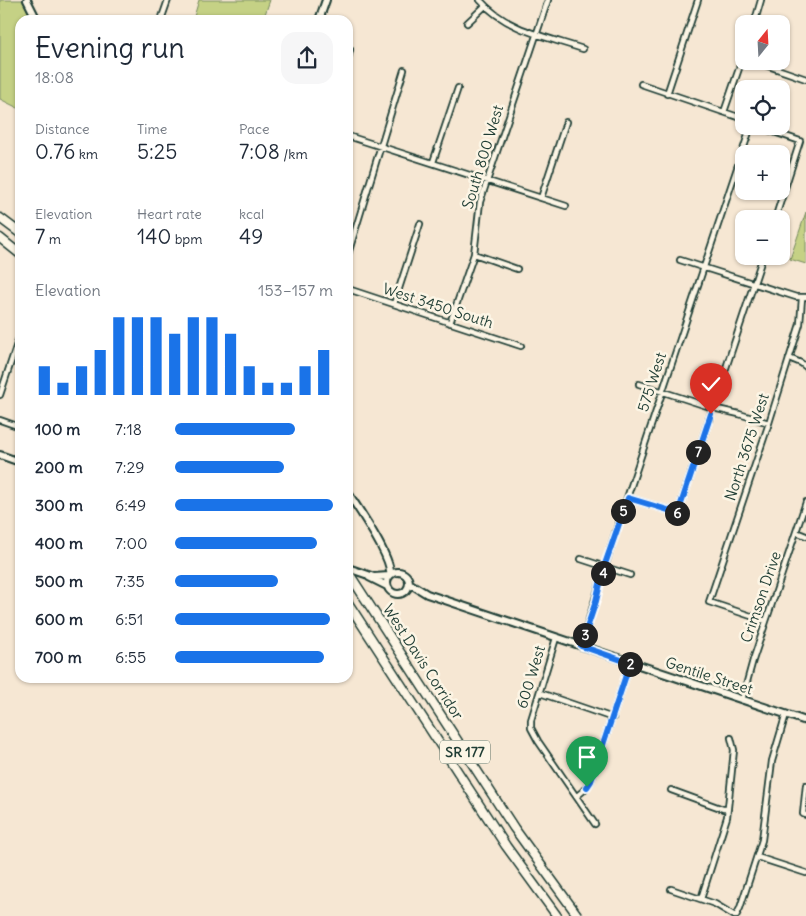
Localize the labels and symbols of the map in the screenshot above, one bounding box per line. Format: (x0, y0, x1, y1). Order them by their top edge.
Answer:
north arrow (735, 15, 790, 70)
street label: South 800 West (458, 103, 507, 211)
street label: West 3450 South (380, 279, 496, 332)
street label: 575 West (633, 350, 670, 414)
pin (690, 363, 732, 414)
street label: North 3675 West (720, 391, 773, 503)
pin: 7 (686, 440, 710, 464)
pin: 5 (610, 498, 636, 524)
pin: 6 (664, 500, 690, 526)
street label: Crimson Drive (736, 549, 785, 645)
pin: 4 (590, 560, 616, 586)
street label: West Davis Corridor (379, 600, 468, 723)
pin: 3 (572, 622, 598, 648)
street label: 600 West (512, 643, 549, 711)
pin: 2 (618, 652, 642, 676)
street label: Gentile Street (663, 652, 755, 699)
pin (566, 736, 608, 787)
road number: SR 177 (440, 740, 490, 764)

